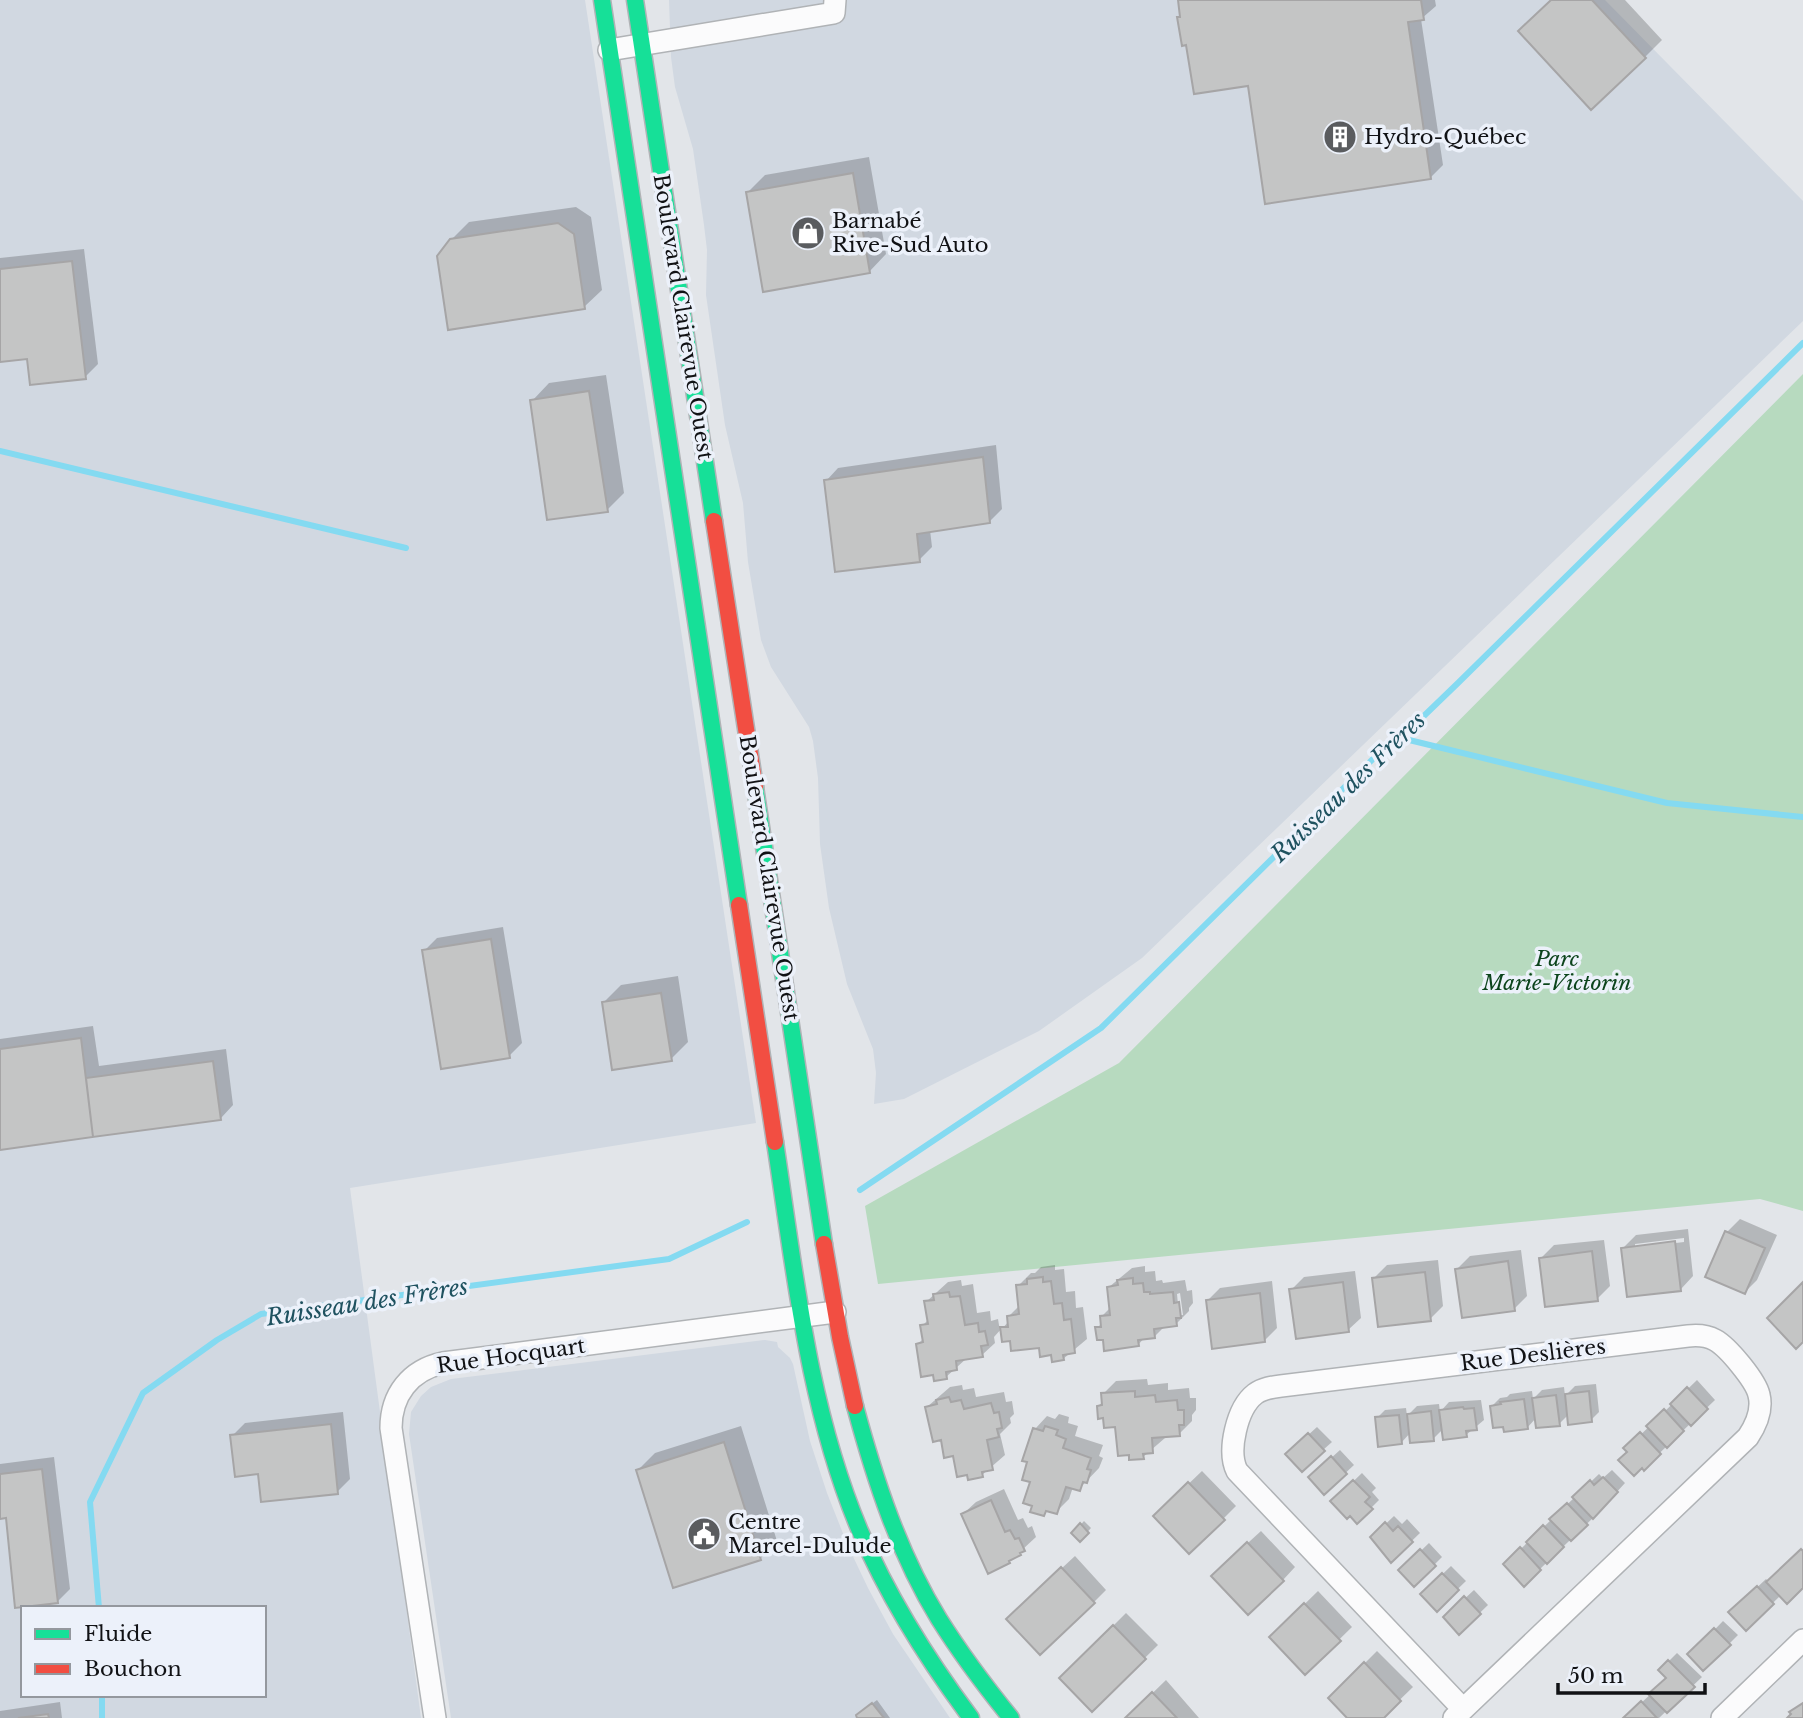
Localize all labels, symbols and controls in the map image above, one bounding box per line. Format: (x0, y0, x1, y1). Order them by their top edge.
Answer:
building icon: Hydro-Québec (1321, 118, 1359, 156)
place label: Hydro-Québec (1364, 124, 1526, 150)
street label: Boulevard Clairevue Ouest (648, 172, 718, 462)
place label: Barnabé Rive-Sud Auto (832, 208, 988, 258)
shop icon: Barnabé Rive-Sud Auto (789, 214, 827, 252)
water label: Ruisseau des Frères (1264, 706, 1431, 869)
street label: Boulevard Clairevue Ouest (734, 733, 804, 1023)
park label: Parc Marie-Victorin (1482, 946, 1631, 996)
water label: Ruisseau des Frères (263, 1272, 470, 1332)
street label: Rue Hocquart (435, 1333, 587, 1379)
street label: Rue Deslières (1459, 1333, 1607, 1377)
place label: Centre Marcel-Dulude (728, 1509, 892, 1559)
public building icon: Centre Marcel-Dulude (685, 1515, 723, 1553)
legend (21, 1606, 266, 1697)
text: Fluide (84, 1621, 152, 1647)
scale bar (1558, 1652, 1705, 1696)
text: Bouchon (84, 1656, 182, 1682)
text: 50 m (1568, 1663, 1624, 1689)

